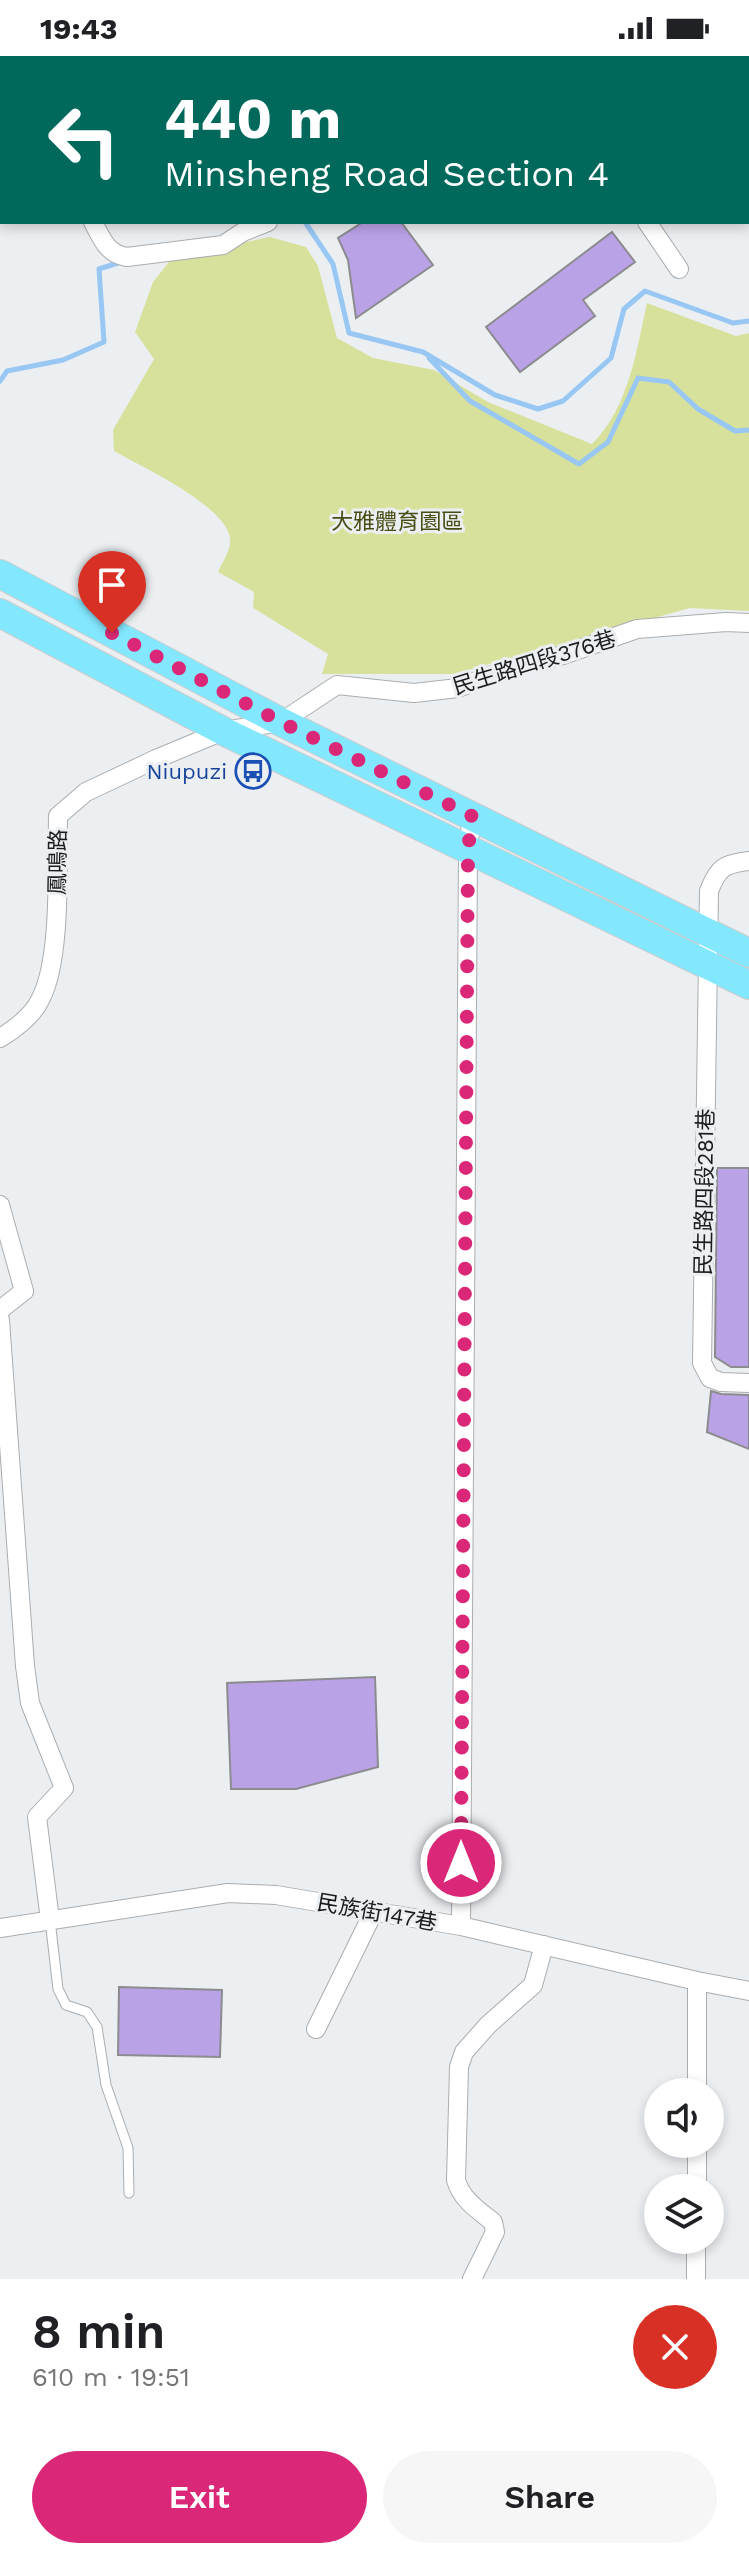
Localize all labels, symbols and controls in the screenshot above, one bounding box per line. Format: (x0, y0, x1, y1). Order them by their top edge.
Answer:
text: 19:43 (40, 11, 118, 46)
text: 440 m (164, 86, 341, 152)
icon: left (32, 88, 136, 192)
text: Minsheng Road Section 4 (164, 153, 609, 195)
park label: 大雅體育園區 (331, 509, 463, 534)
pin (78, 551, 146, 633)
icon: arrive (90, 563, 134, 607)
street label: 民生路四段376巷 (450, 626, 619, 699)
bus stop icon: Niupuzi (234, 752, 272, 790)
place label: Niupuzi (146, 759, 227, 784)
street label: 鳳鳴路 (44, 829, 71, 895)
street label: 民生路四段281巷 (691, 1108, 718, 1276)
position arrow (419, 1821, 503, 1905)
street label: 民族街147巷 (315, 1890, 439, 1935)
map controls (644, 2078, 724, 2254)
button: sound (644, 2078, 724, 2158)
button: layers (644, 2174, 724, 2254)
text: 8 min (32, 2303, 165, 2360)
button: close (633, 2305, 717, 2389)
text: 610 m · 19:51 (32, 2362, 190, 2392)
button: Exit (32, 2451, 367, 2543)
button: Share (383, 2451, 717, 2543)

